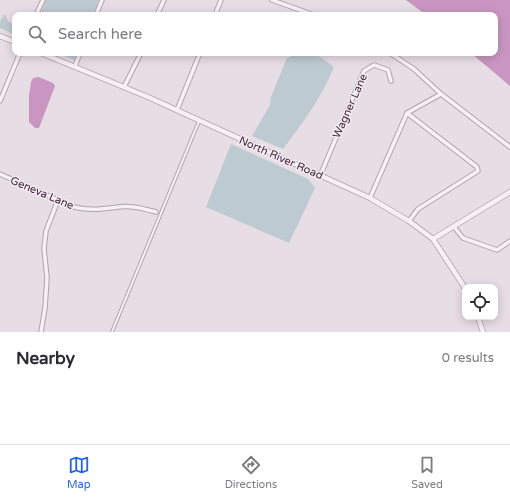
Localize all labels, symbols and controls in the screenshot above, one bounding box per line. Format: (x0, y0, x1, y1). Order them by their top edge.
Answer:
search box (12, 12, 498, 56)
icon: search (26, 23, 48, 45)
text: Search here (58, 25, 142, 43)
street label: Wagner Lane (330, 72, 370, 140)
street label: North River Road (237, 134, 325, 182)
street label: Geneva Lane (8, 174, 76, 212)
map controls (462, 284, 498, 320)
button: locate (462, 284, 498, 320)
text: Nearby (16, 348, 75, 369)
text: 0 results (442, 350, 494, 366)
tab: Map (67, 454, 91, 491)
tab: Directions (225, 454, 277, 491)
tab: Saved (411, 454, 443, 491)

